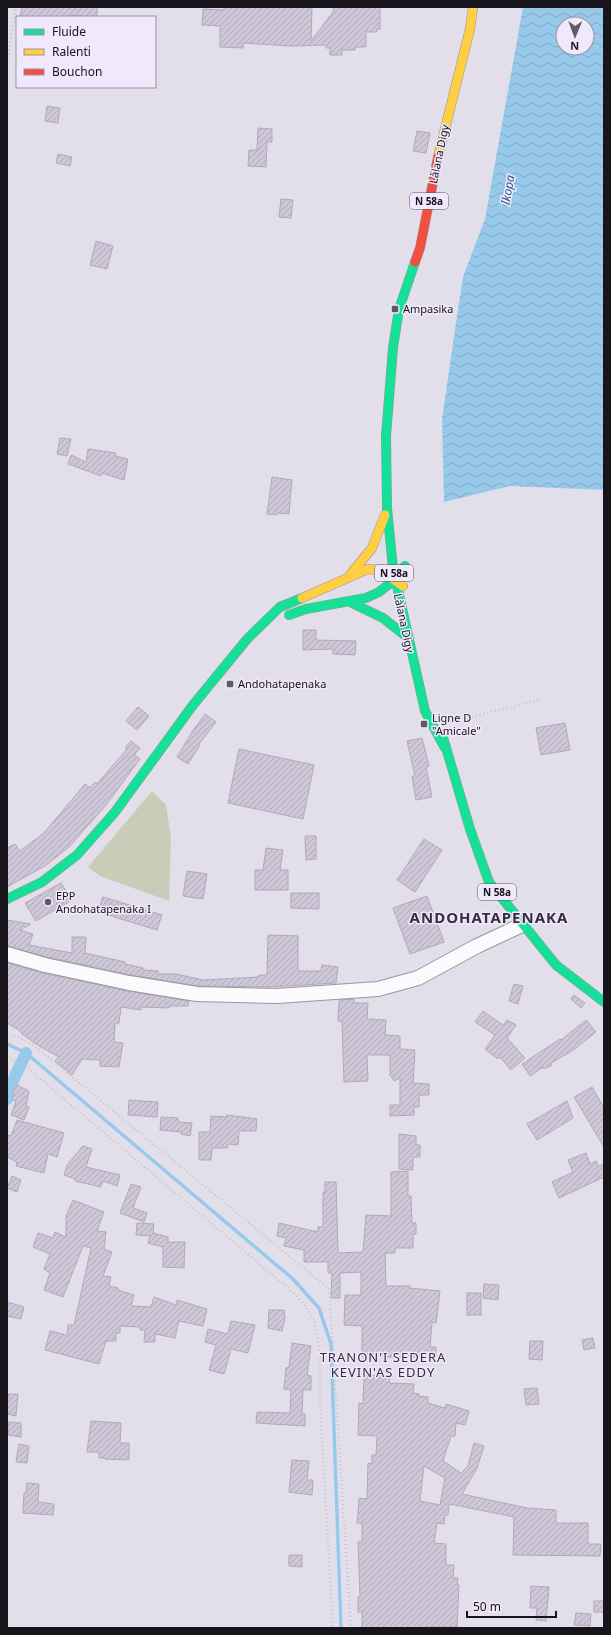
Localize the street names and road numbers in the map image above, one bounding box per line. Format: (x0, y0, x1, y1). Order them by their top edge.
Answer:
street label: Làlana Digy (425, 123, 452, 185)
road number: N 58a (410, 193, 448, 209)
road number: N 58a (375, 565, 413, 581)
street label: Làlana Digy (391, 592, 418, 654)
road number: N 58a (478, 884, 516, 900)

